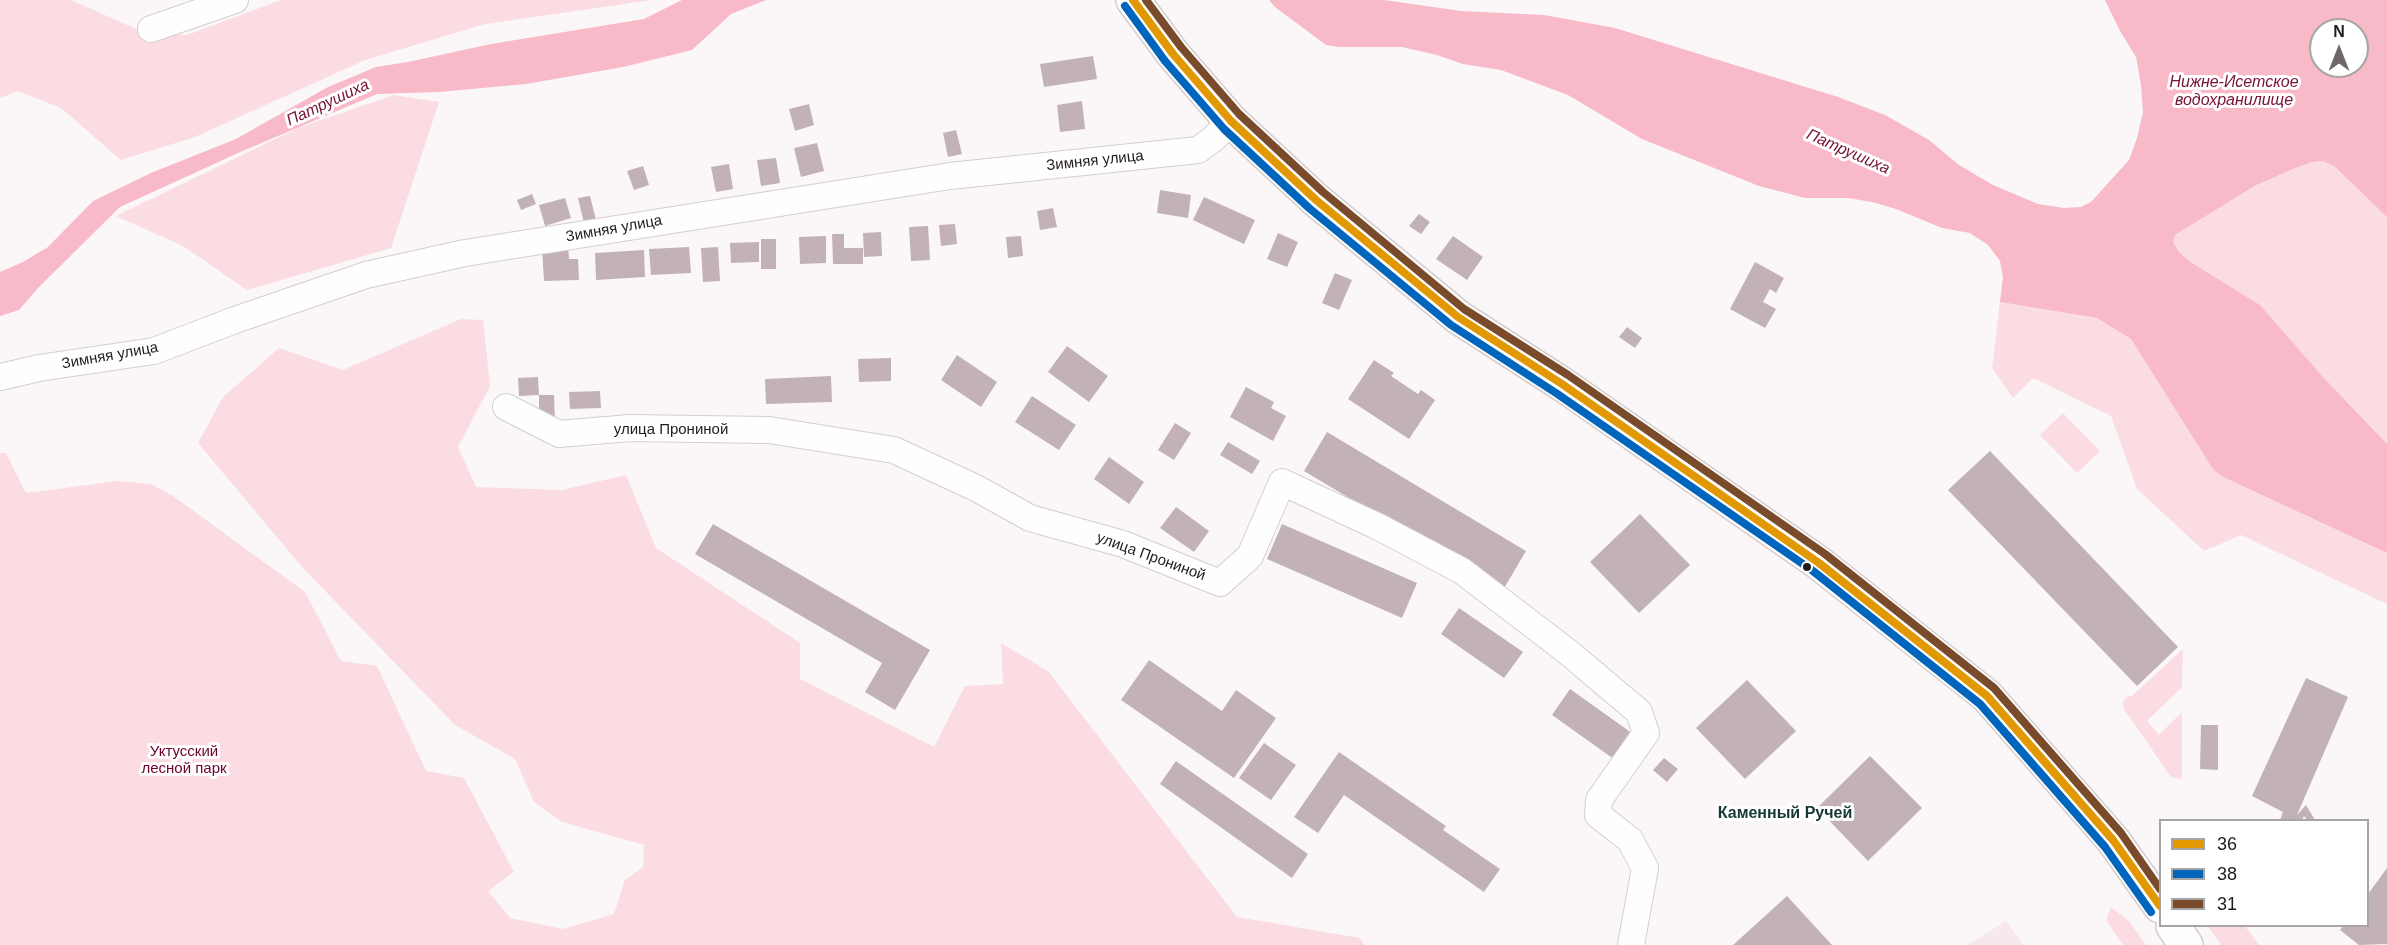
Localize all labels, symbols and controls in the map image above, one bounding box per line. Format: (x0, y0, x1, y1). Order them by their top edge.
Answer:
north arrow (2309, 18, 2369, 78)
text: N (2333, 23, 2345, 40)
water label: Нижне-Исетское водохранилище (2169, 73, 2299, 111)
water label: Патрушиха (284, 76, 372, 130)
water label: Патрушиха (1803, 125, 1893, 179)
street label: Зимняя улица (1045, 147, 1145, 175)
street label: Зимняя улица (564, 212, 664, 246)
street label: Зимняя улица (60, 339, 160, 373)
street label: улица Прониной (614, 421, 728, 439)
street label: улица Прониной (1094, 529, 1208, 585)
unlabelled marker (1801, 561, 1813, 573)
park label: Уктусский лесной парк (141, 743, 227, 778)
district label: Каменный Ручей (1718, 804, 1852, 824)
legend (2159, 819, 2369, 927)
text: 36 (2217, 834, 2237, 854)
text: 38 (2217, 864, 2237, 884)
text: 31 (2217, 894, 2237, 914)

